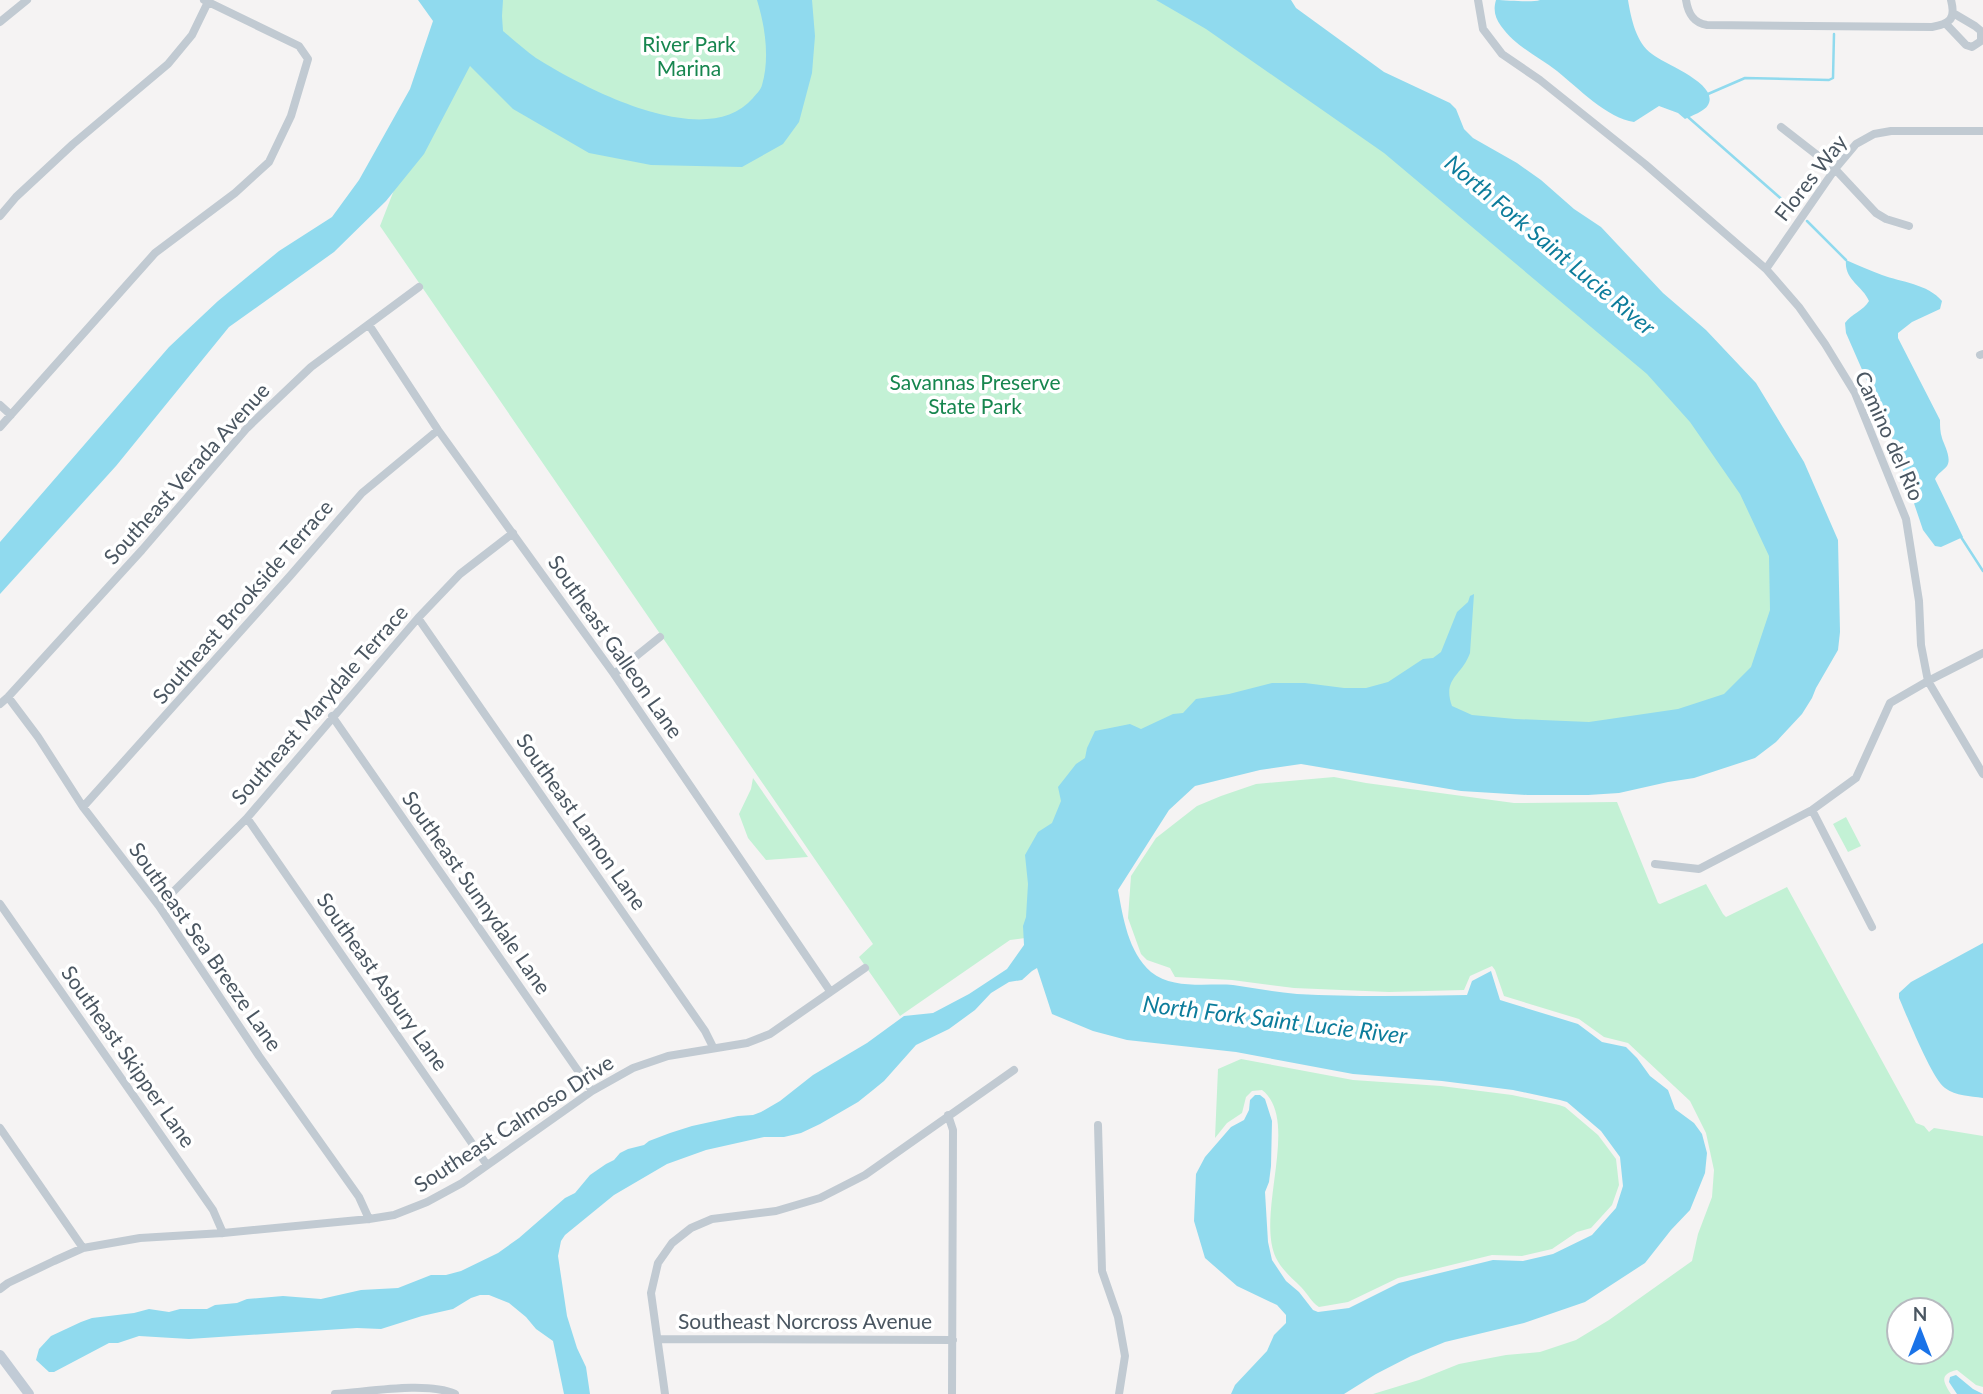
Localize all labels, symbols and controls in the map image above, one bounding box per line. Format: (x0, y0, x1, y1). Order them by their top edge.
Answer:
park label: River Park Marina (642, 31, 736, 80)
street label: Flores Way (1768, 129, 1851, 225)
water label: North Fork Saint Lucie River (1440, 148, 1662, 341)
street label: Camino del Rio (1851, 367, 1930, 504)
park label: Savannas Preserve State Park (889, 369, 1061, 418)
street label: Southeast Verada Avenue (98, 377, 274, 569)
street label: Southeast Brookside Terrace (147, 494, 337, 708)
street label: Southeast Galleon Lane (544, 550, 689, 742)
street label: Southeast Marydale Terrace (225, 599, 412, 809)
street label: Southeast Lamon Lane (512, 728, 652, 914)
street label: Southeast Sunnydale Lane (398, 786, 557, 998)
street label: Southeast Sea Breeze Lane (125, 837, 288, 1055)
street label: Southeast Asbury Lane (312, 887, 454, 1075)
street label: Southeast Skipper Lane (57, 961, 201, 1152)
water label: North Fork Saint Lucie River (1141, 989, 1410, 1049)
street label: Southeast Calmoso Drive (409, 1049, 618, 1197)
north arrow (1885, 1296, 1955, 1366)
text: N (1913, 1302, 1927, 1325)
street label: Southeast Norcross Avenue (678, 1308, 932, 1333)

